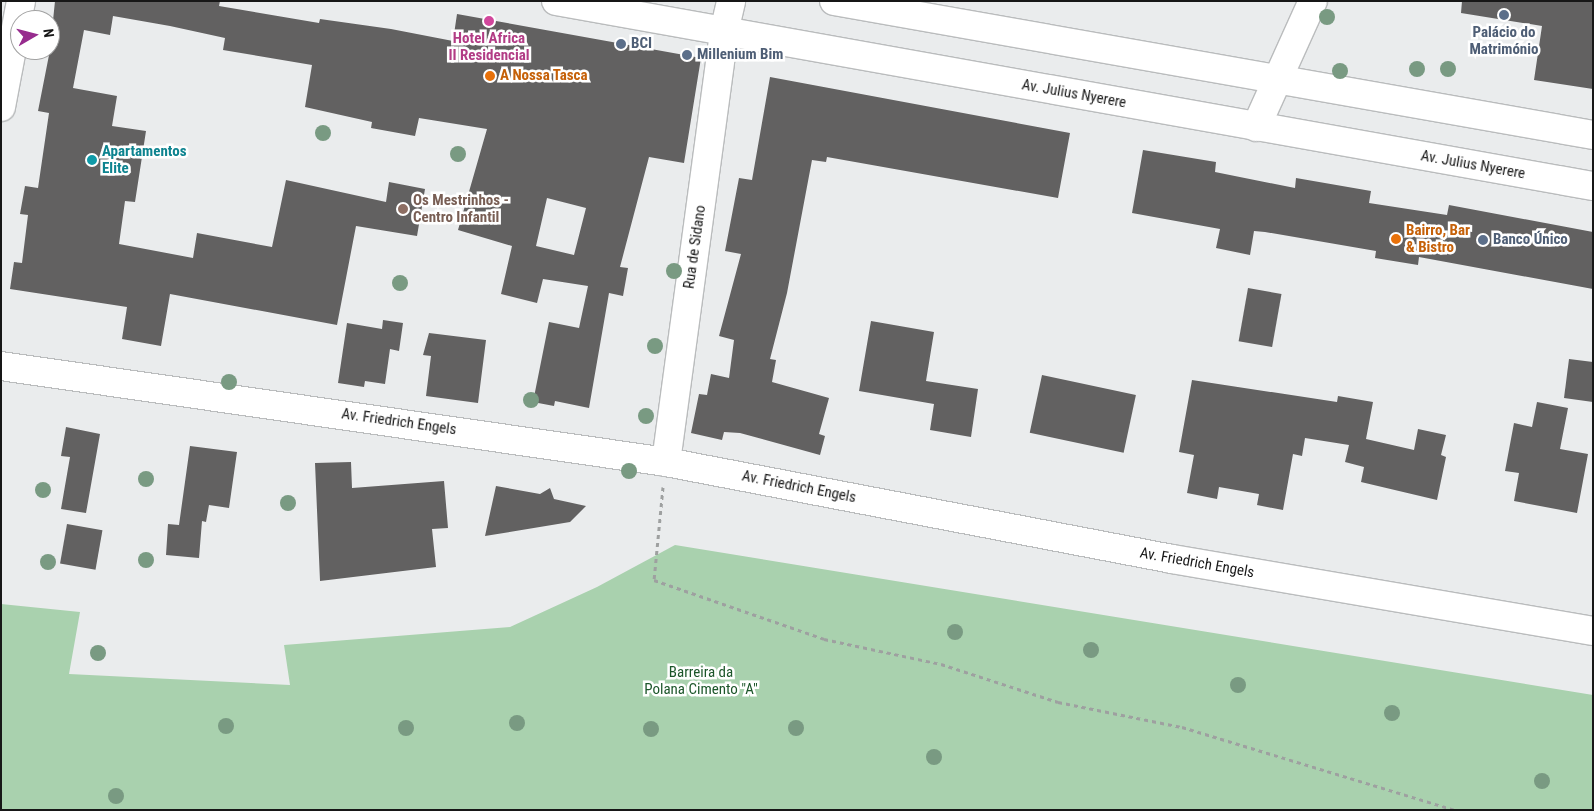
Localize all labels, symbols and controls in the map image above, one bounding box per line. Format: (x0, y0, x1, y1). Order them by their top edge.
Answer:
marker: Palácio do Matrimónio (1498, 9, 1510, 21)
north arrow (10, 10, 60, 60)
marker: Hotel Africa II Residencial (483, 15, 495, 27)
place label: Palácio do Matrimónio (1469, 23, 1539, 58)
text: N (40, 28, 57, 38)
place label: Hotel Africa II Residencial (448, 29, 530, 64)
place label: BCI (631, 35, 652, 53)
marker: BCI (615, 38, 627, 50)
place label: Millenium Bim (697, 46, 783, 64)
marker: Millenium Bim (681, 49, 693, 61)
place label: A Nossa Tasca (500, 67, 588, 85)
marker: A Nossa Tasca (484, 70, 496, 82)
street label: Av. Julius Nyerere (1020, 76, 1128, 112)
place label: Apartamentos Elite (102, 142, 186, 177)
street label: Av. Julius Nyerere (1419, 147, 1527, 183)
marker: Apartamentos Elite (86, 154, 98, 166)
place label: Os Mestrinhos - Centro Infantil (413, 191, 509, 226)
marker: Os Mestrinhos - Centro Infantil (397, 203, 409, 215)
street label: Rua de Sidano (680, 204, 710, 290)
place label: Bairro, Bar & Bistro (1406, 221, 1470, 256)
place label: Banco Único (1493, 231, 1568, 249)
marker: Bairro, Bar & Bistro (1390, 233, 1402, 245)
marker: Banco Único (1477, 234, 1489, 246)
street label: Av. Friedrich Engels (340, 405, 458, 439)
street label: Av. Friedrich Engels (740, 467, 858, 507)
street label: Av. Friedrich Engels (1138, 544, 1256, 582)
park label: Barreira da Polana Cimento "A" (644, 663, 758, 698)

